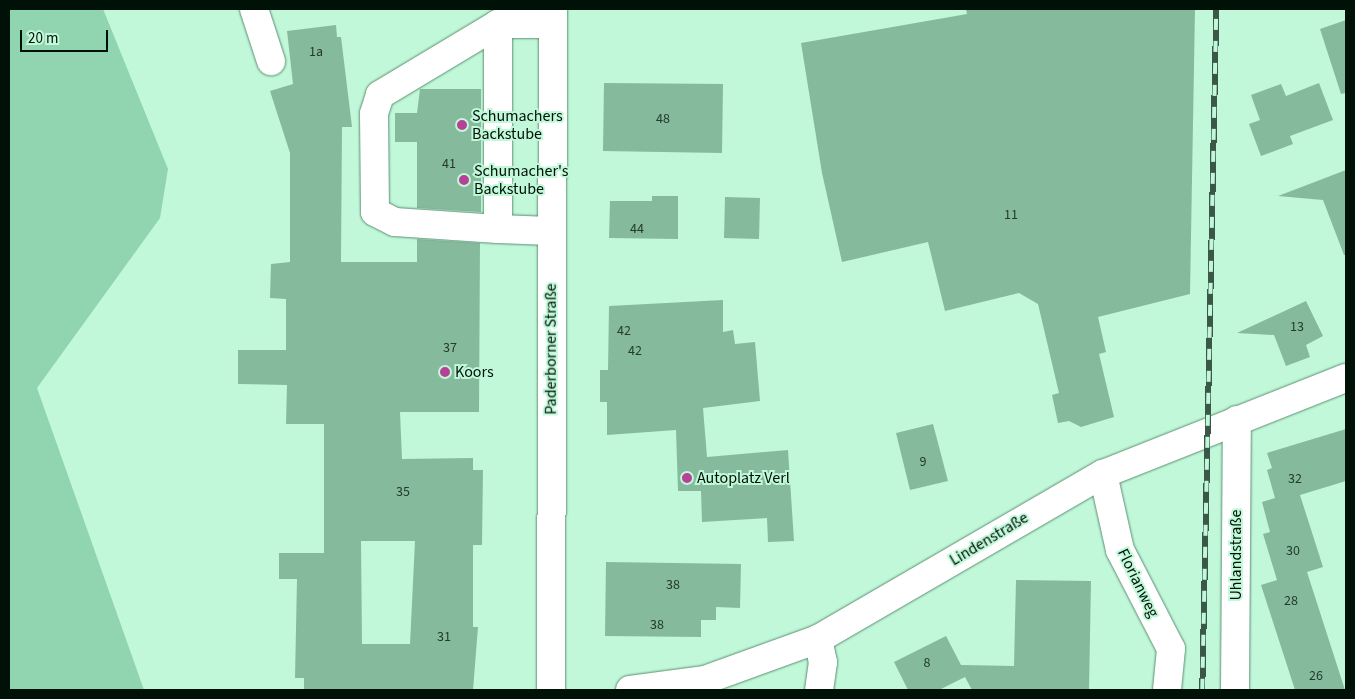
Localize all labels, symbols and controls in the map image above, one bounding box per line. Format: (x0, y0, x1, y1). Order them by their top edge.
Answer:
scale bar (22, 20, 110, 52)
text: 20 m (28, 28, 58, 49)
house number: 1a (309, 44, 323, 60)
place label: Schumachers Backstube (472, 106, 563, 144)
house number: 48 (656, 111, 670, 127)
marker: Schumachers Backstube (456, 119, 468, 131)
house number: 41 (442, 156, 456, 172)
place label: Schumacher's Backstube (474, 161, 568, 199)
marker: Schumacher's Backstube (458, 174, 470, 186)
house number: 11 (1004, 207, 1018, 223)
house number: 44 (630, 221, 644, 237)
street label: Paderborner Straße (541, 283, 561, 415)
house number: 13 (1290, 319, 1304, 335)
house number: 42 (617, 323, 631, 339)
house number: 37 (443, 340, 457, 356)
house number: 42 (628, 343, 642, 359)
place label: Koors (455, 362, 494, 382)
marker: Koors (439, 366, 451, 378)
house number: 9 (920, 454, 926, 470)
place label: Autoplatz Verl (697, 468, 790, 488)
house number: 32 (1288, 471, 1302, 487)
marker: Autoplatz Verl (681, 472, 693, 484)
house number: 35 (396, 484, 410, 500)
street label: Lindenstraße (946, 508, 1032, 570)
street label: Uhlandstraße (1226, 510, 1246, 600)
house number: 30 (1286, 543, 1300, 559)
street label: Florianweg (1113, 545, 1163, 621)
house number: 38 (666, 577, 680, 593)
house number: 28 (1284, 593, 1298, 609)
house number: 38 (650, 617, 664, 633)
house number: 31 (437, 629, 451, 645)
house number: 8 (924, 655, 930, 671)
house number: 26 (1309, 668, 1323, 684)

